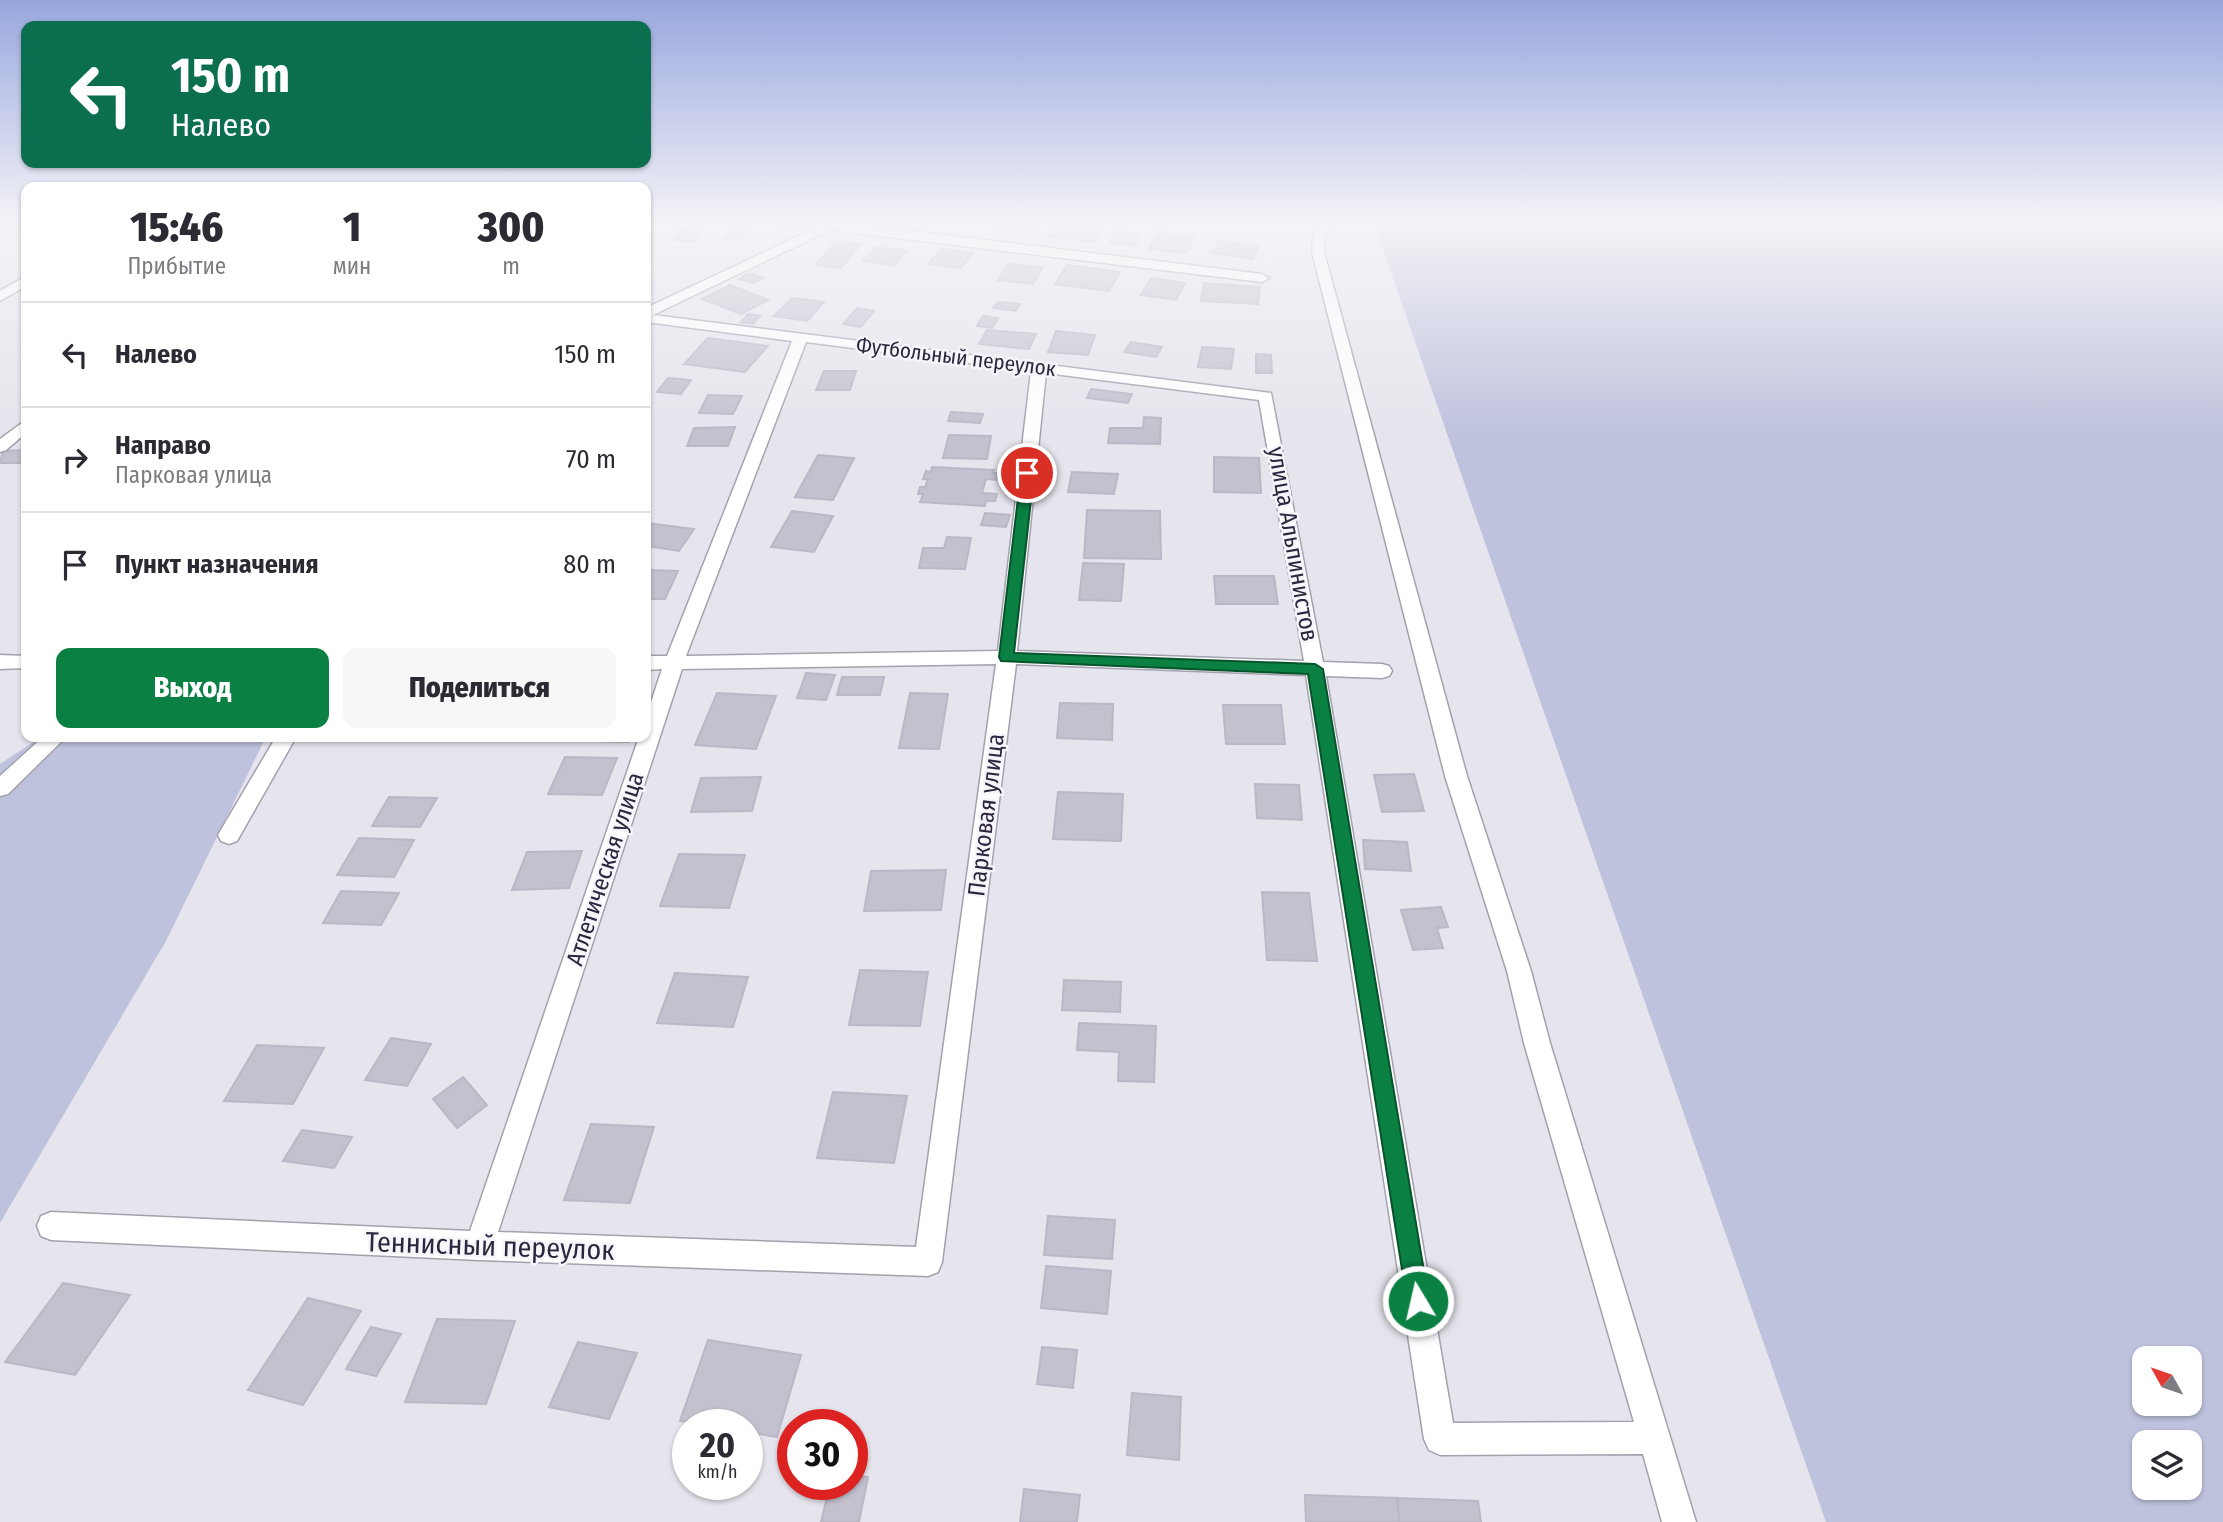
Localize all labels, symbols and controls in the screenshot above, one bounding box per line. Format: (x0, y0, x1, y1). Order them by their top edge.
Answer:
text: 150 m (171, 46, 290, 105)
icon: left (56, 49, 147, 140)
text: Налево (171, 106, 271, 144)
text: 15:46 (130, 202, 223, 252)
text: 1 (343, 202, 361, 252)
text: 300 (478, 202, 545, 252)
text: Прибытие (127, 252, 226, 280)
text: мин (333, 252, 371, 280)
text: m (502, 252, 520, 280)
street label: Футбольный переулок (855, 332, 1057, 382)
icon: left (56, 336, 94, 374)
text: Налево (115, 339, 197, 370)
text: 150 m (554, 339, 616, 370)
text: Направо (115, 430, 211, 461)
icon: right (56, 441, 94, 479)
pin (997, 443, 1057, 503)
text: 70 m (566, 444, 616, 475)
street label: улица Альпинистов (1262, 444, 1324, 644)
icon: arrive (1008, 454, 1046, 492)
text: Парковая улица (115, 461, 272, 489)
icon: arrive (56, 546, 94, 584)
text: Пункт назначения (115, 549, 319, 580)
text: 80 m (563, 549, 616, 580)
button: Выход (56, 648, 329, 728)
button: Поделиться (343, 648, 616, 728)
street label: Парковая улица (962, 732, 1010, 898)
street label: Атлетическая улица (561, 769, 649, 969)
street label: Теннисный переулок (365, 1225, 615, 1267)
position arrow (1381, 1264, 1455, 1338)
north arrow (2132, 1346, 2202, 1416)
map controls (2132, 1346, 2202, 1500)
speed limit sign: 30 (777, 1409, 868, 1500)
text: 20 (700, 1424, 735, 1466)
button: layers (2132, 1430, 2202, 1500)
text: km/h (697, 1461, 738, 1483)

